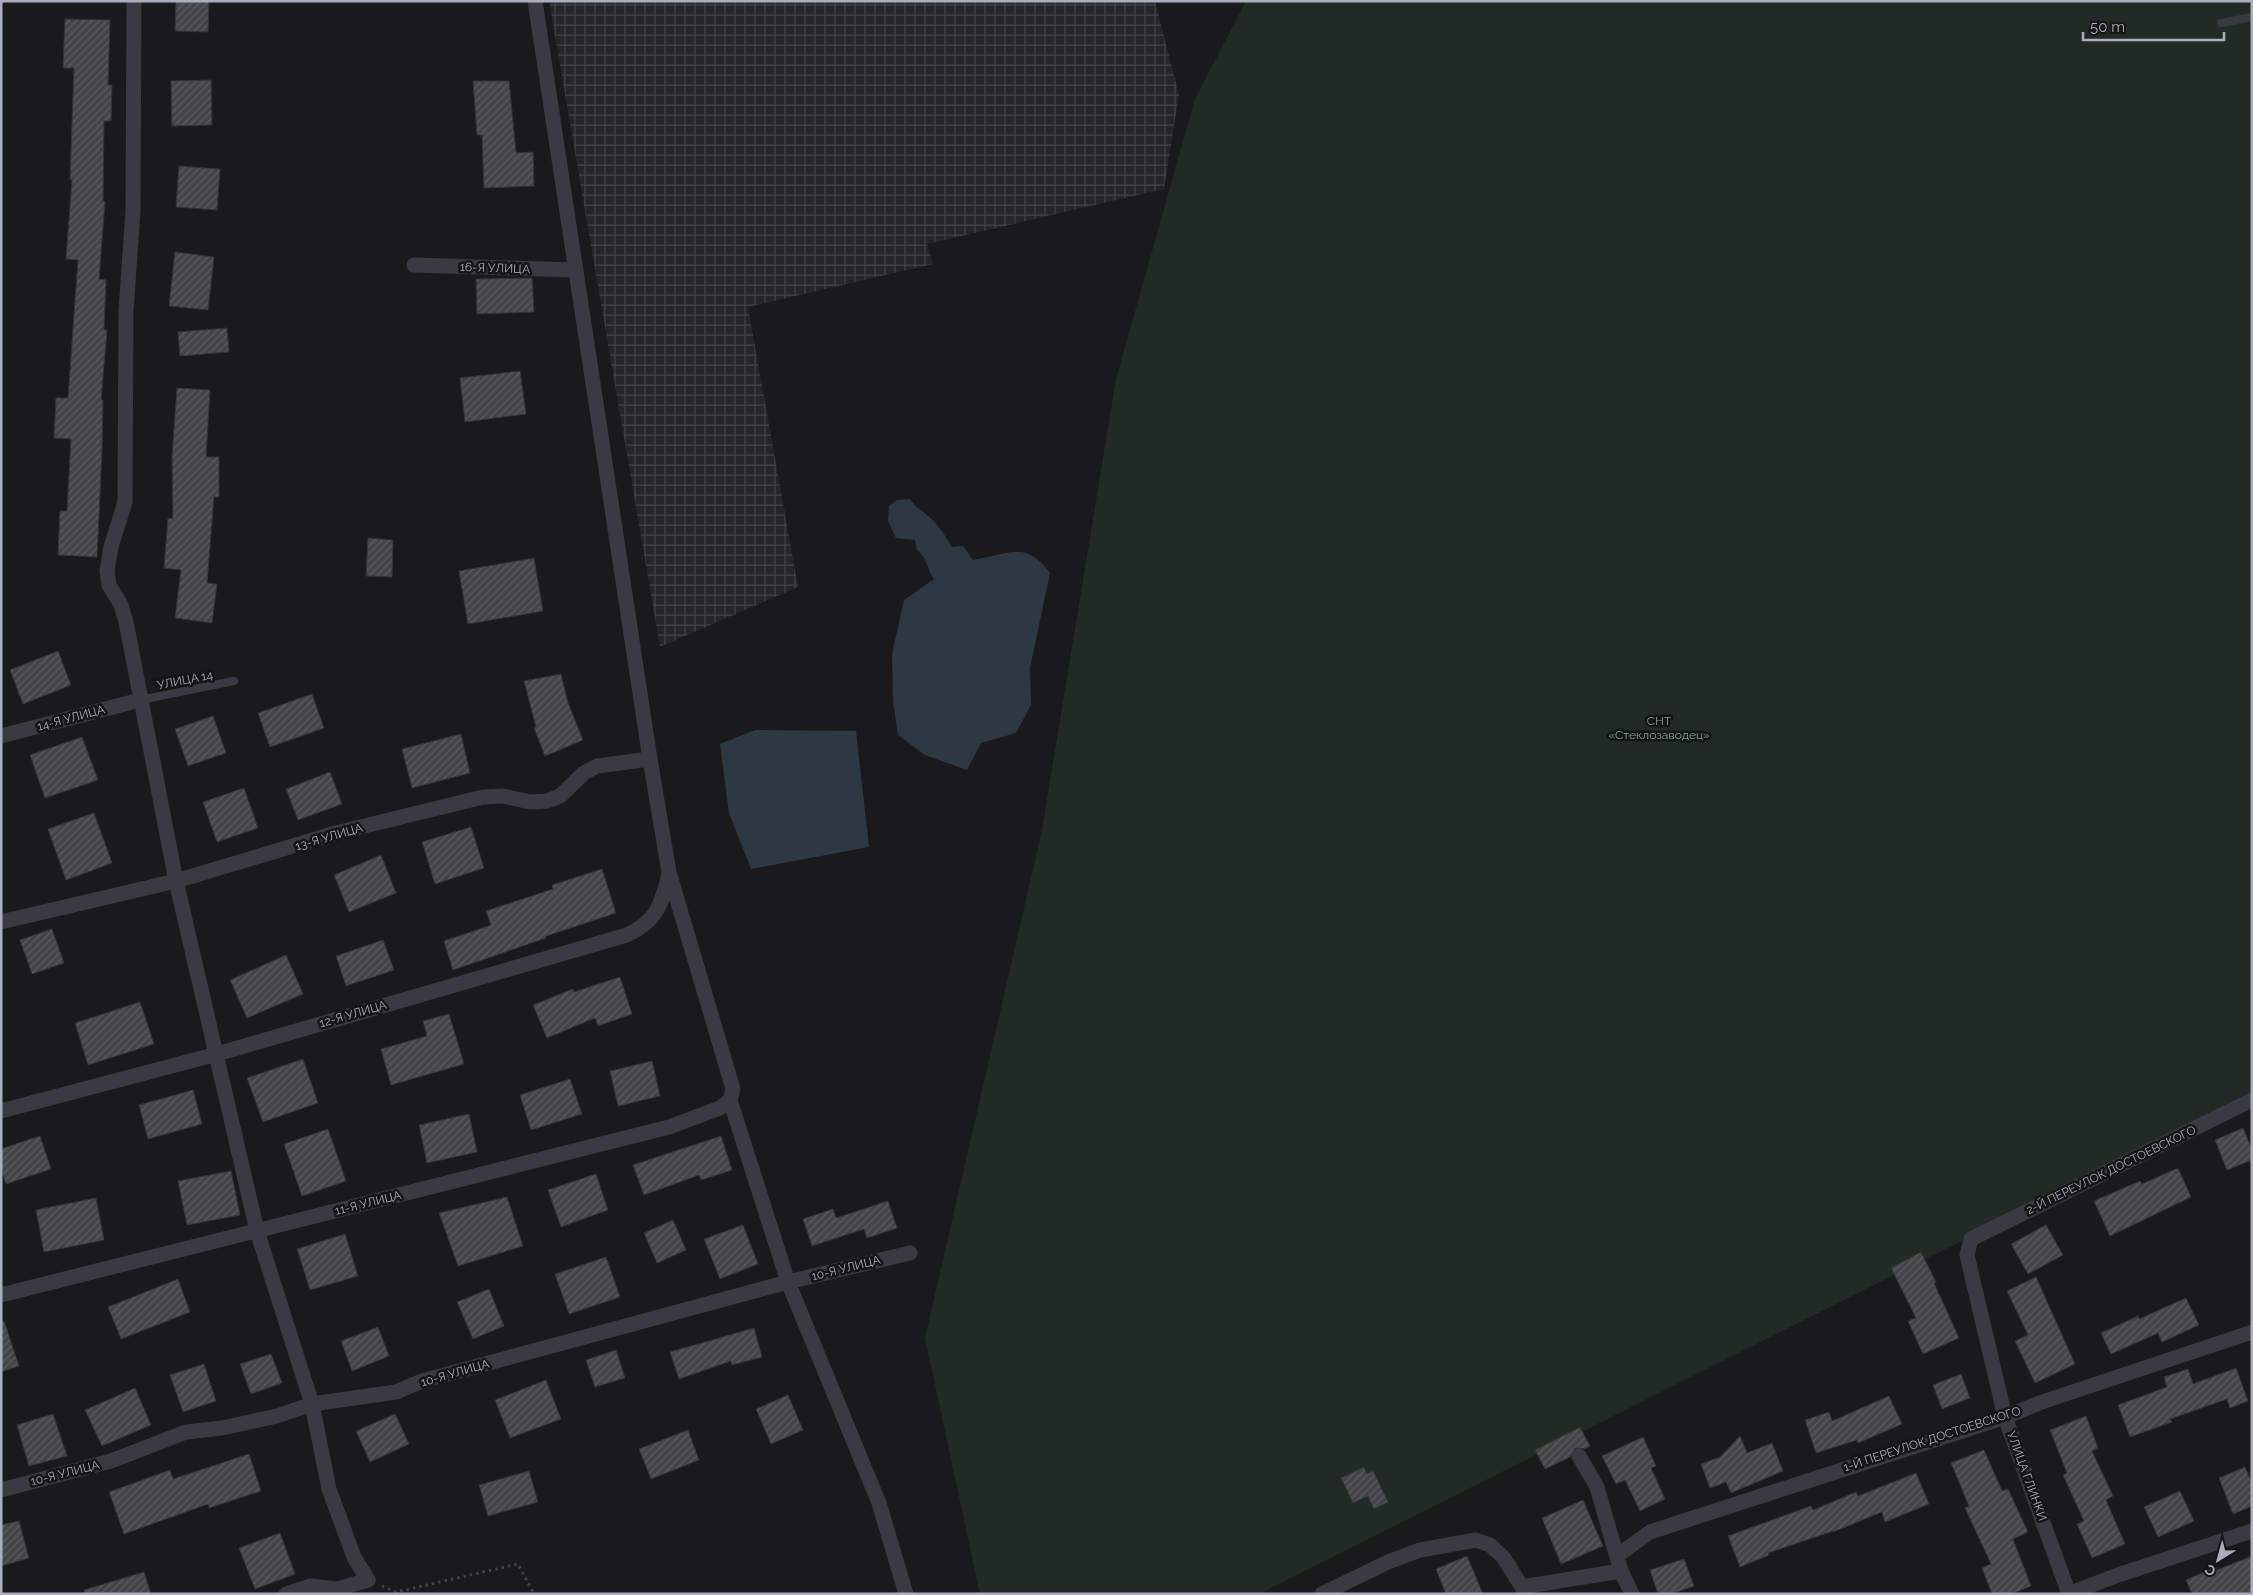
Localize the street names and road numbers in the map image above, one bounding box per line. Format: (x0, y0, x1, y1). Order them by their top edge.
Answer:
street label: 16-Я УЛИЦА (460, 260, 530, 276)
street label: УЛИЦА 14 (156, 668, 215, 692)
street label: 14-Я УЛИЦА (36, 702, 106, 734)
street label: 13-Я УЛИЦА (294, 821, 364, 853)
street label: 12-Я УЛИЦА (318, 998, 388, 1030)
street label: 2-Й ПЕРЕУЛОК ДОСТОЕВСКОГО (2024, 1123, 2198, 1217)
street label: 11-Я УЛИЦА (333, 1188, 403, 1218)
street label: 10-Я УЛИЦА (810, 1253, 882, 1283)
street label: 10-Я УЛИЦА (419, 1357, 491, 1389)
street label: 1-Й ПЕРЕУЛОК ДОСТОЕВСКОГО (1842, 1404, 2022, 1474)
street label: УЛИЦА ГЛИНКИ (2004, 1429, 2050, 1523)
street label: 10-Я УЛИЦА (29, 1458, 101, 1488)

